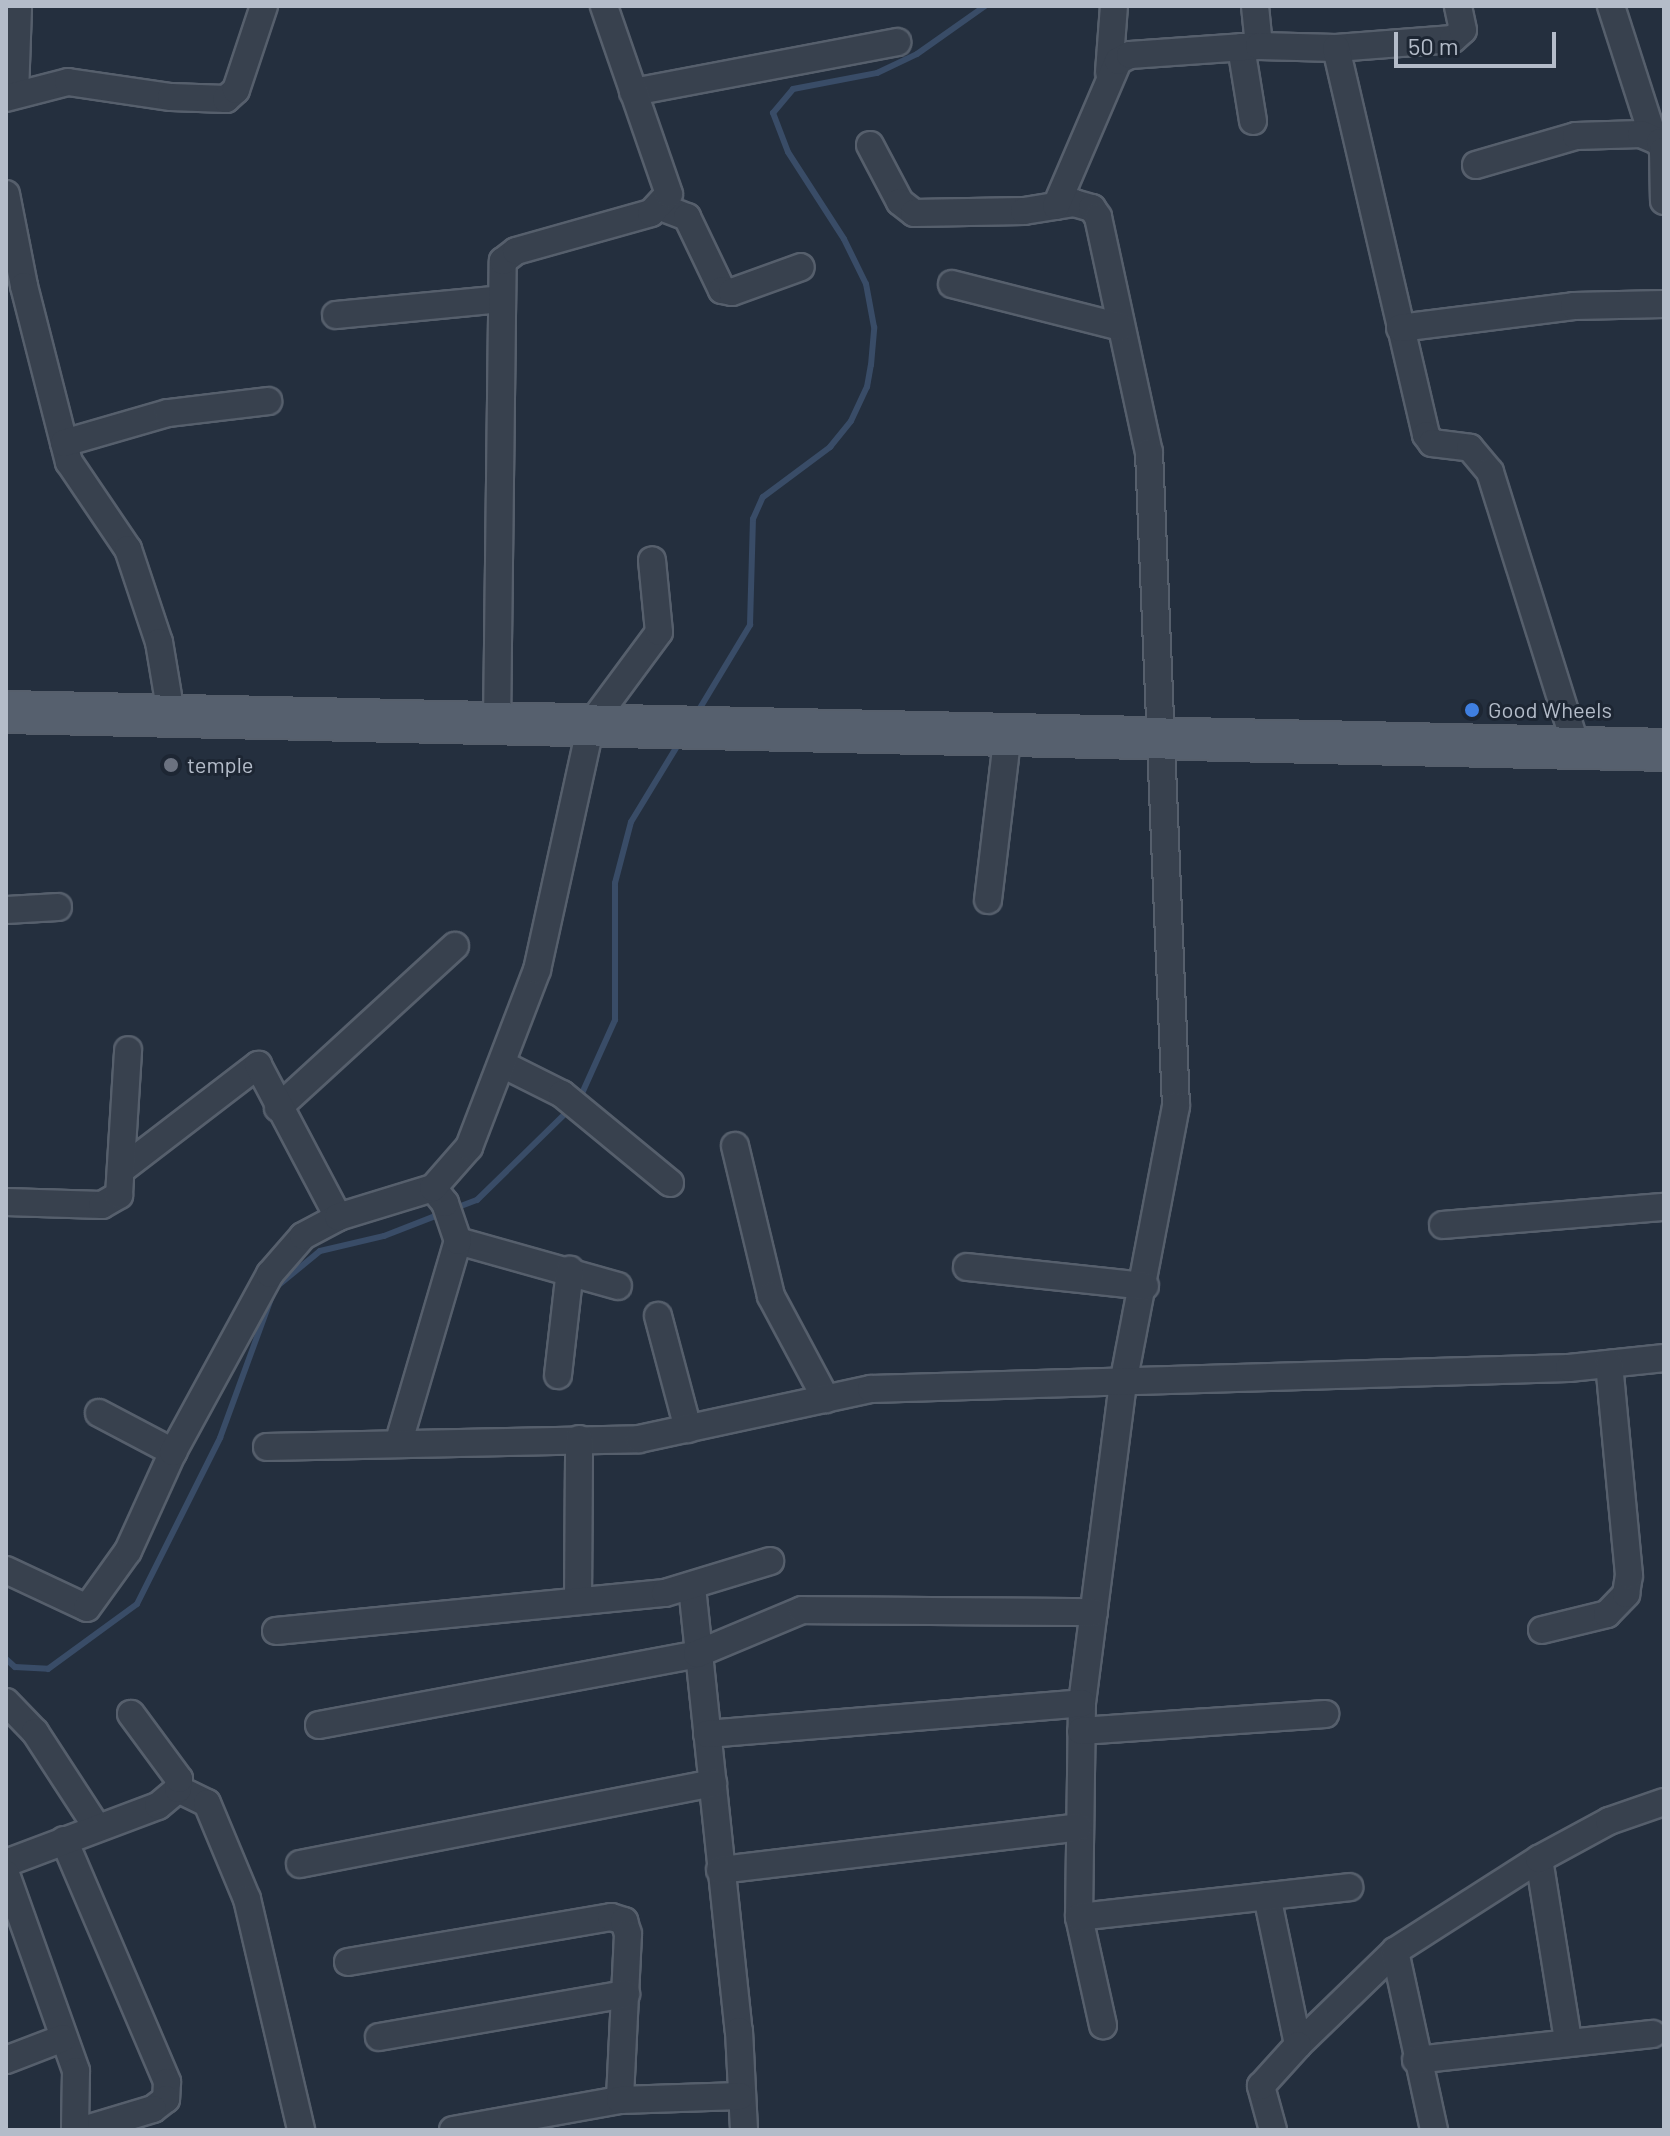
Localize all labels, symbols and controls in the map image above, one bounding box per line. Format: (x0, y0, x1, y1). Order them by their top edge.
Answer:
scale bar (1398, 16, 1560, 66)
text: 50 m (1408, 31, 1459, 60)
place label: Good Wheels (1488, 697, 1612, 723)
marker: Good Wheels (1463, 701, 1481, 719)
place label: temple (187, 752, 254, 778)
marker: temple (162, 756, 180, 774)

